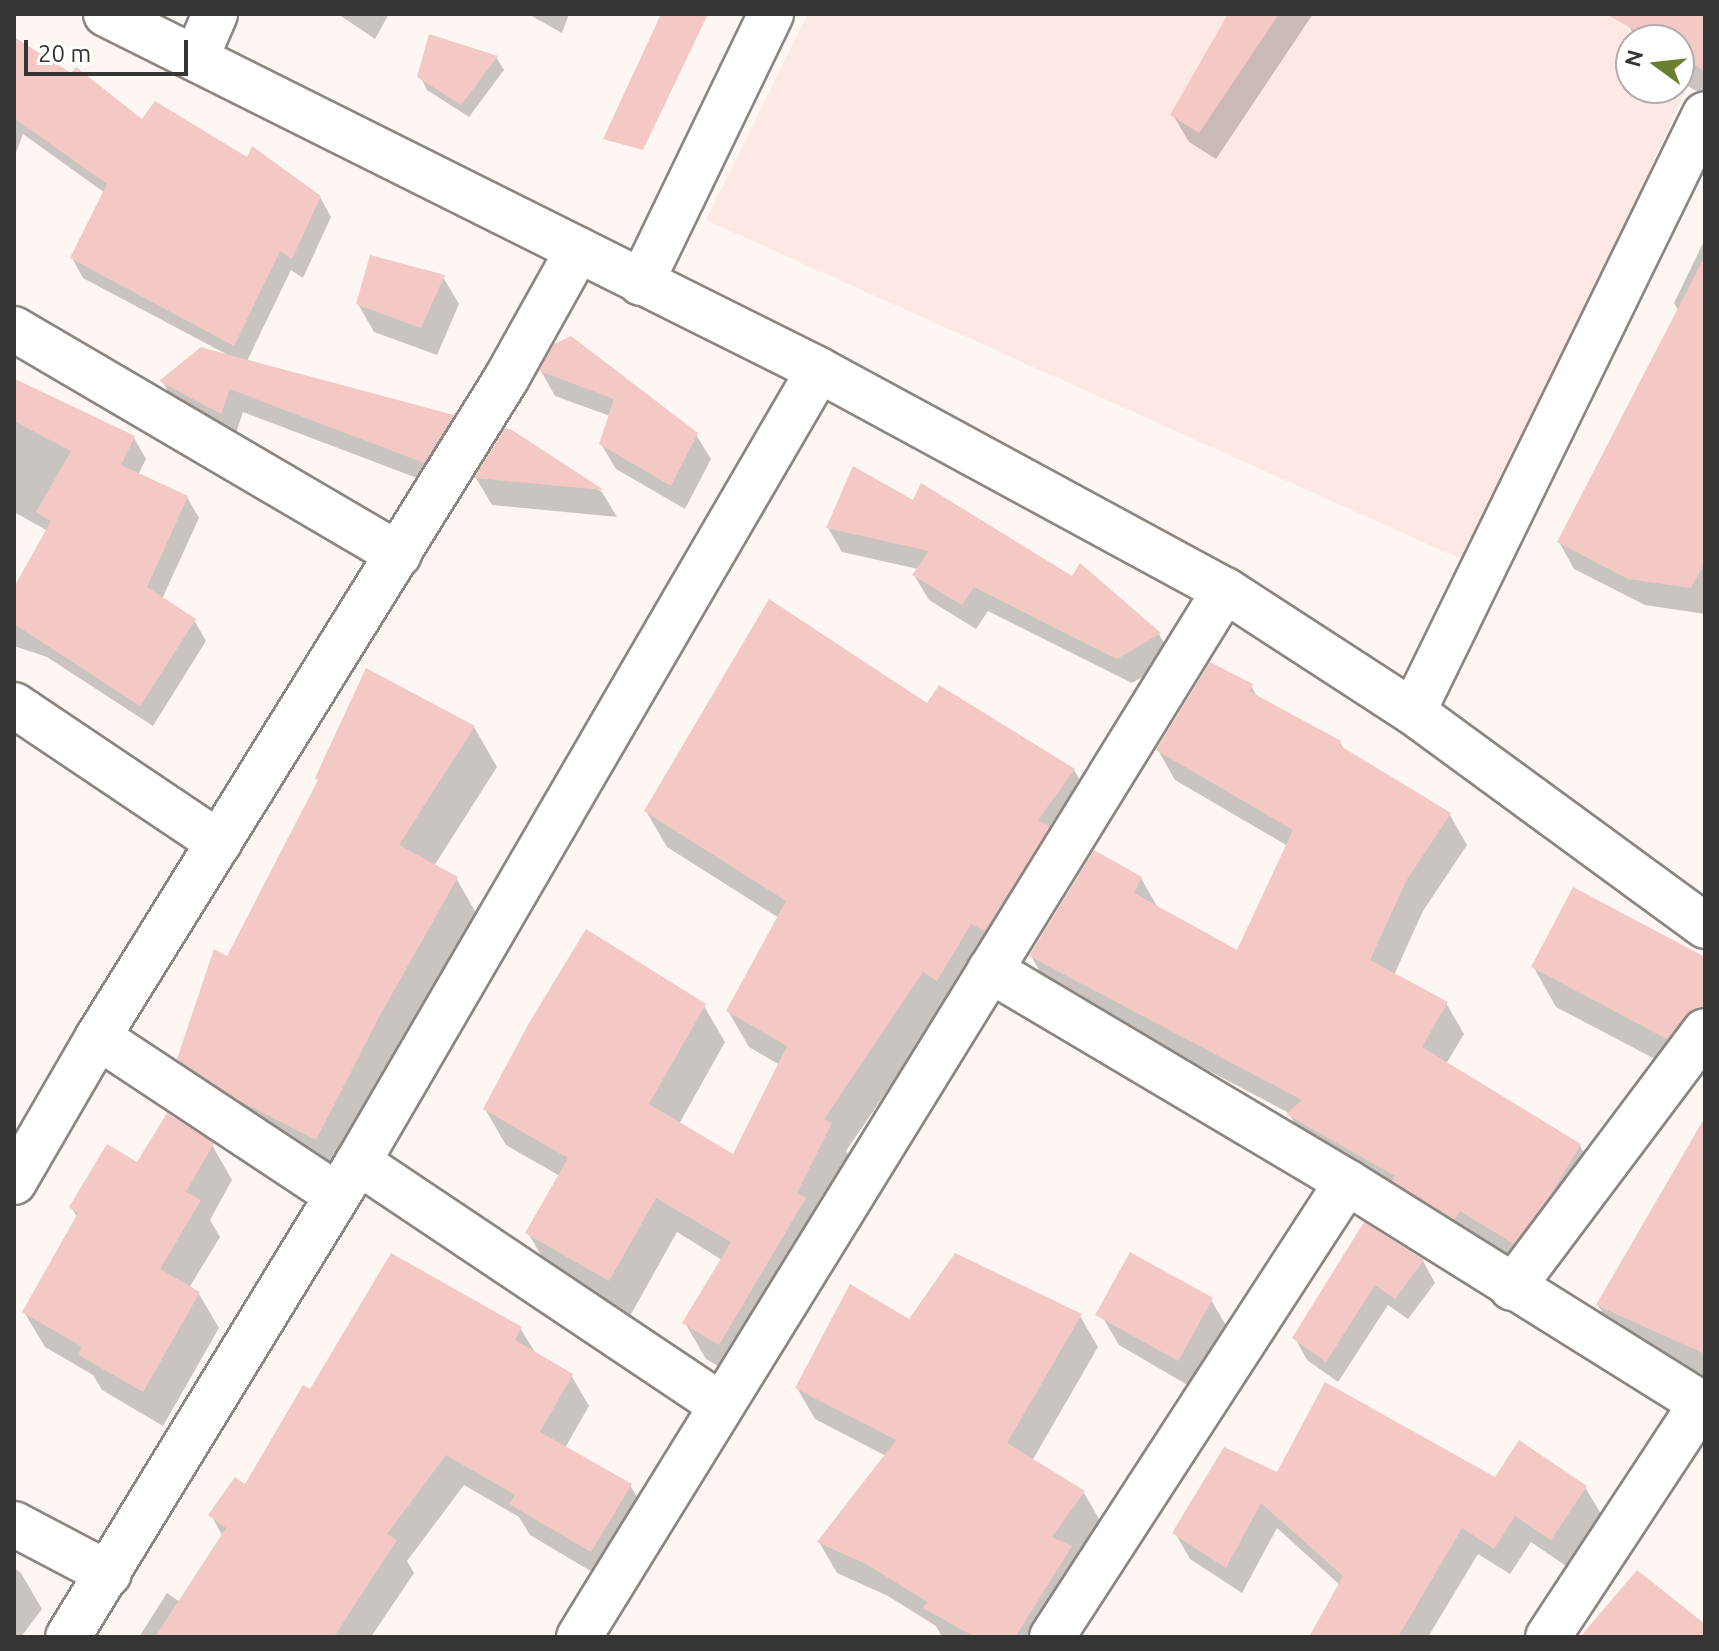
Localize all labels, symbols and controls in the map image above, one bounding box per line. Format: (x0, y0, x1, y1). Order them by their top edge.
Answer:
scale bar (28, 24, 192, 74)
north arrow (1615, 24, 1695, 104)
text: 20 m (38, 40, 91, 67)
text: N (1619, 47, 1647, 69)

